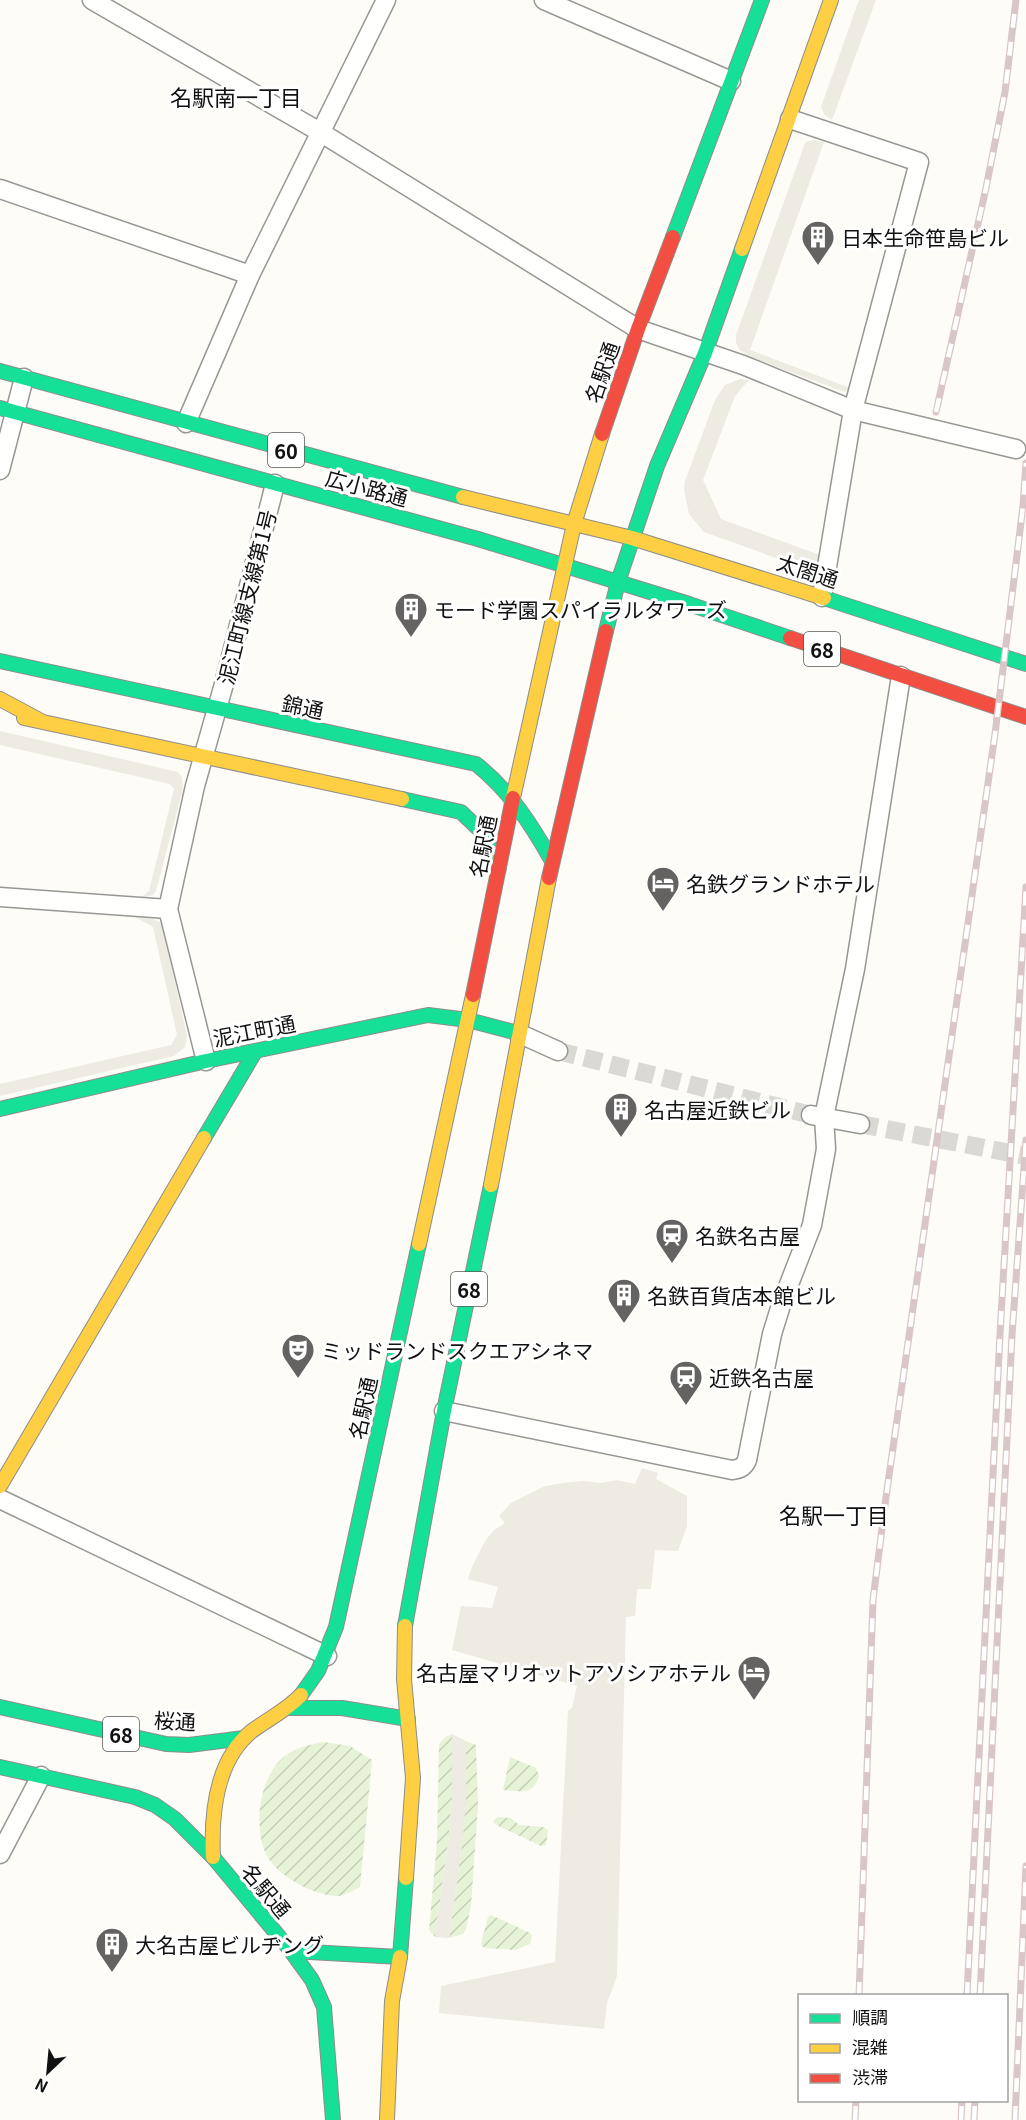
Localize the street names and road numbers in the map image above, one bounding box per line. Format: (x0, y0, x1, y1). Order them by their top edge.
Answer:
street label: 名駅通 (577, 337, 625, 407)
road number: 60 (268, 433, 304, 467)
street label: 広小路通 (323, 462, 411, 512)
street label: 泥江町線支線第1号 (210, 506, 282, 688)
street label: 太閤通 (773, 546, 843, 594)
road number: 68 (804, 632, 840, 666)
street label: 錦通 (279, 687, 327, 725)
street label: 名駅通 (461, 812, 503, 880)
street label: 泥江町通 (210, 1007, 298, 1053)
road number: 68 (451, 1272, 487, 1306)
street label: 名駅通 (341, 1374, 383, 1442)
street label: 桜通 (153, 1704, 197, 1736)
road number: 68 (103, 1717, 139, 1751)
street label: 名駅通 (235, 1856, 299, 1924)

